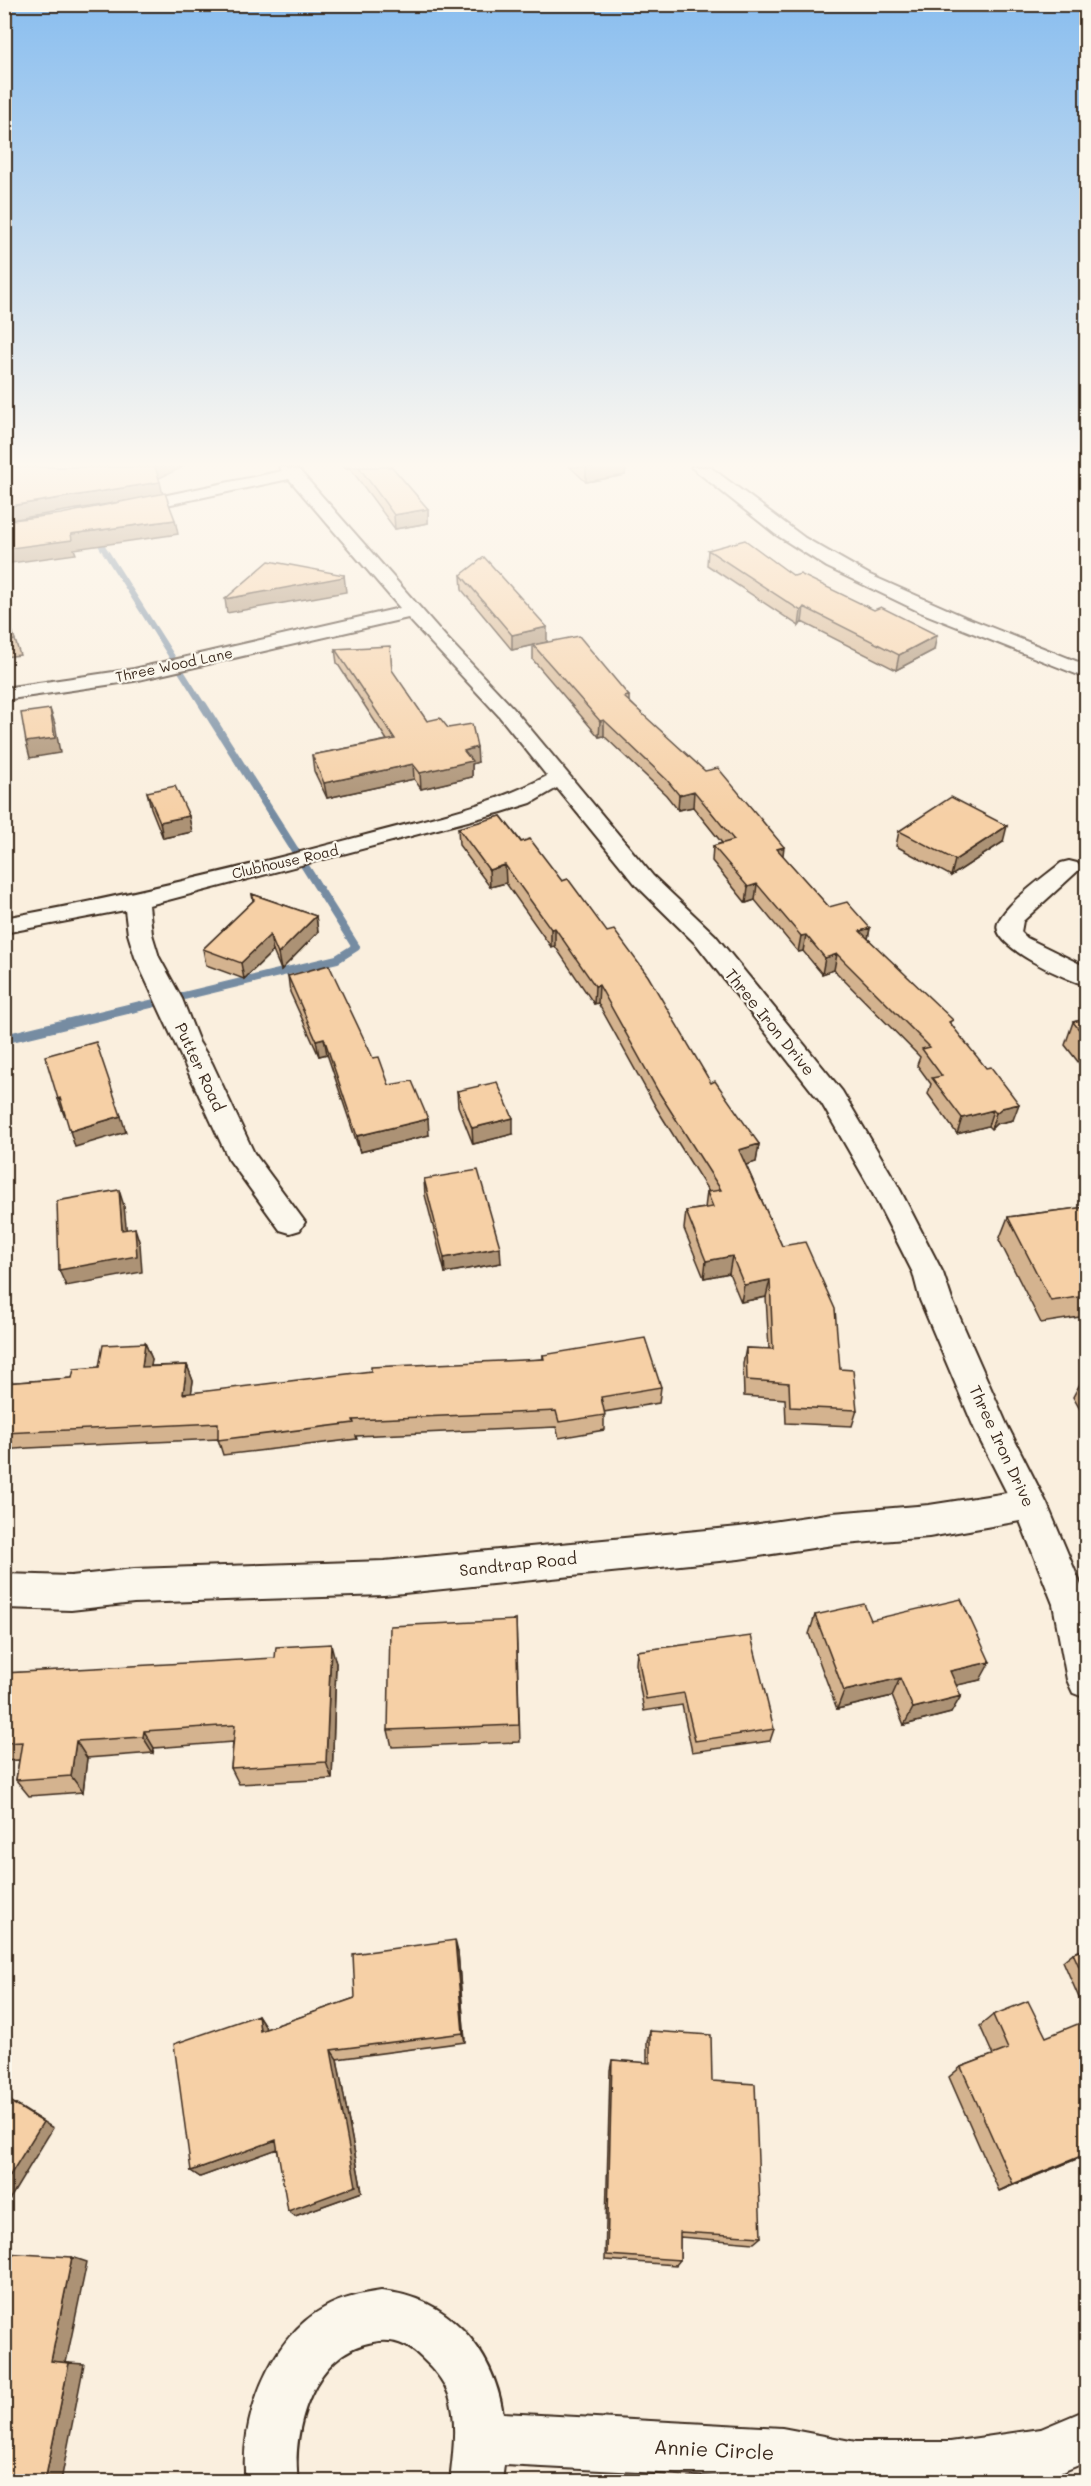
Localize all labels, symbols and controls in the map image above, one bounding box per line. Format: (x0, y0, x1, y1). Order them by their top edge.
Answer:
street label: Three Wood Lane (114, 643, 234, 686)
street label: Clubhouse Road (230, 840, 340, 883)
street label: Three Iron Drive (721, 964, 820, 1079)
street label: Putter Road (171, 1019, 230, 1115)
street label: Three Iron Drive (965, 1382, 1040, 1510)
street label: Sandtrap Road (458, 1547, 578, 1580)
street label: Annie Circle (653, 2433, 775, 2465)

